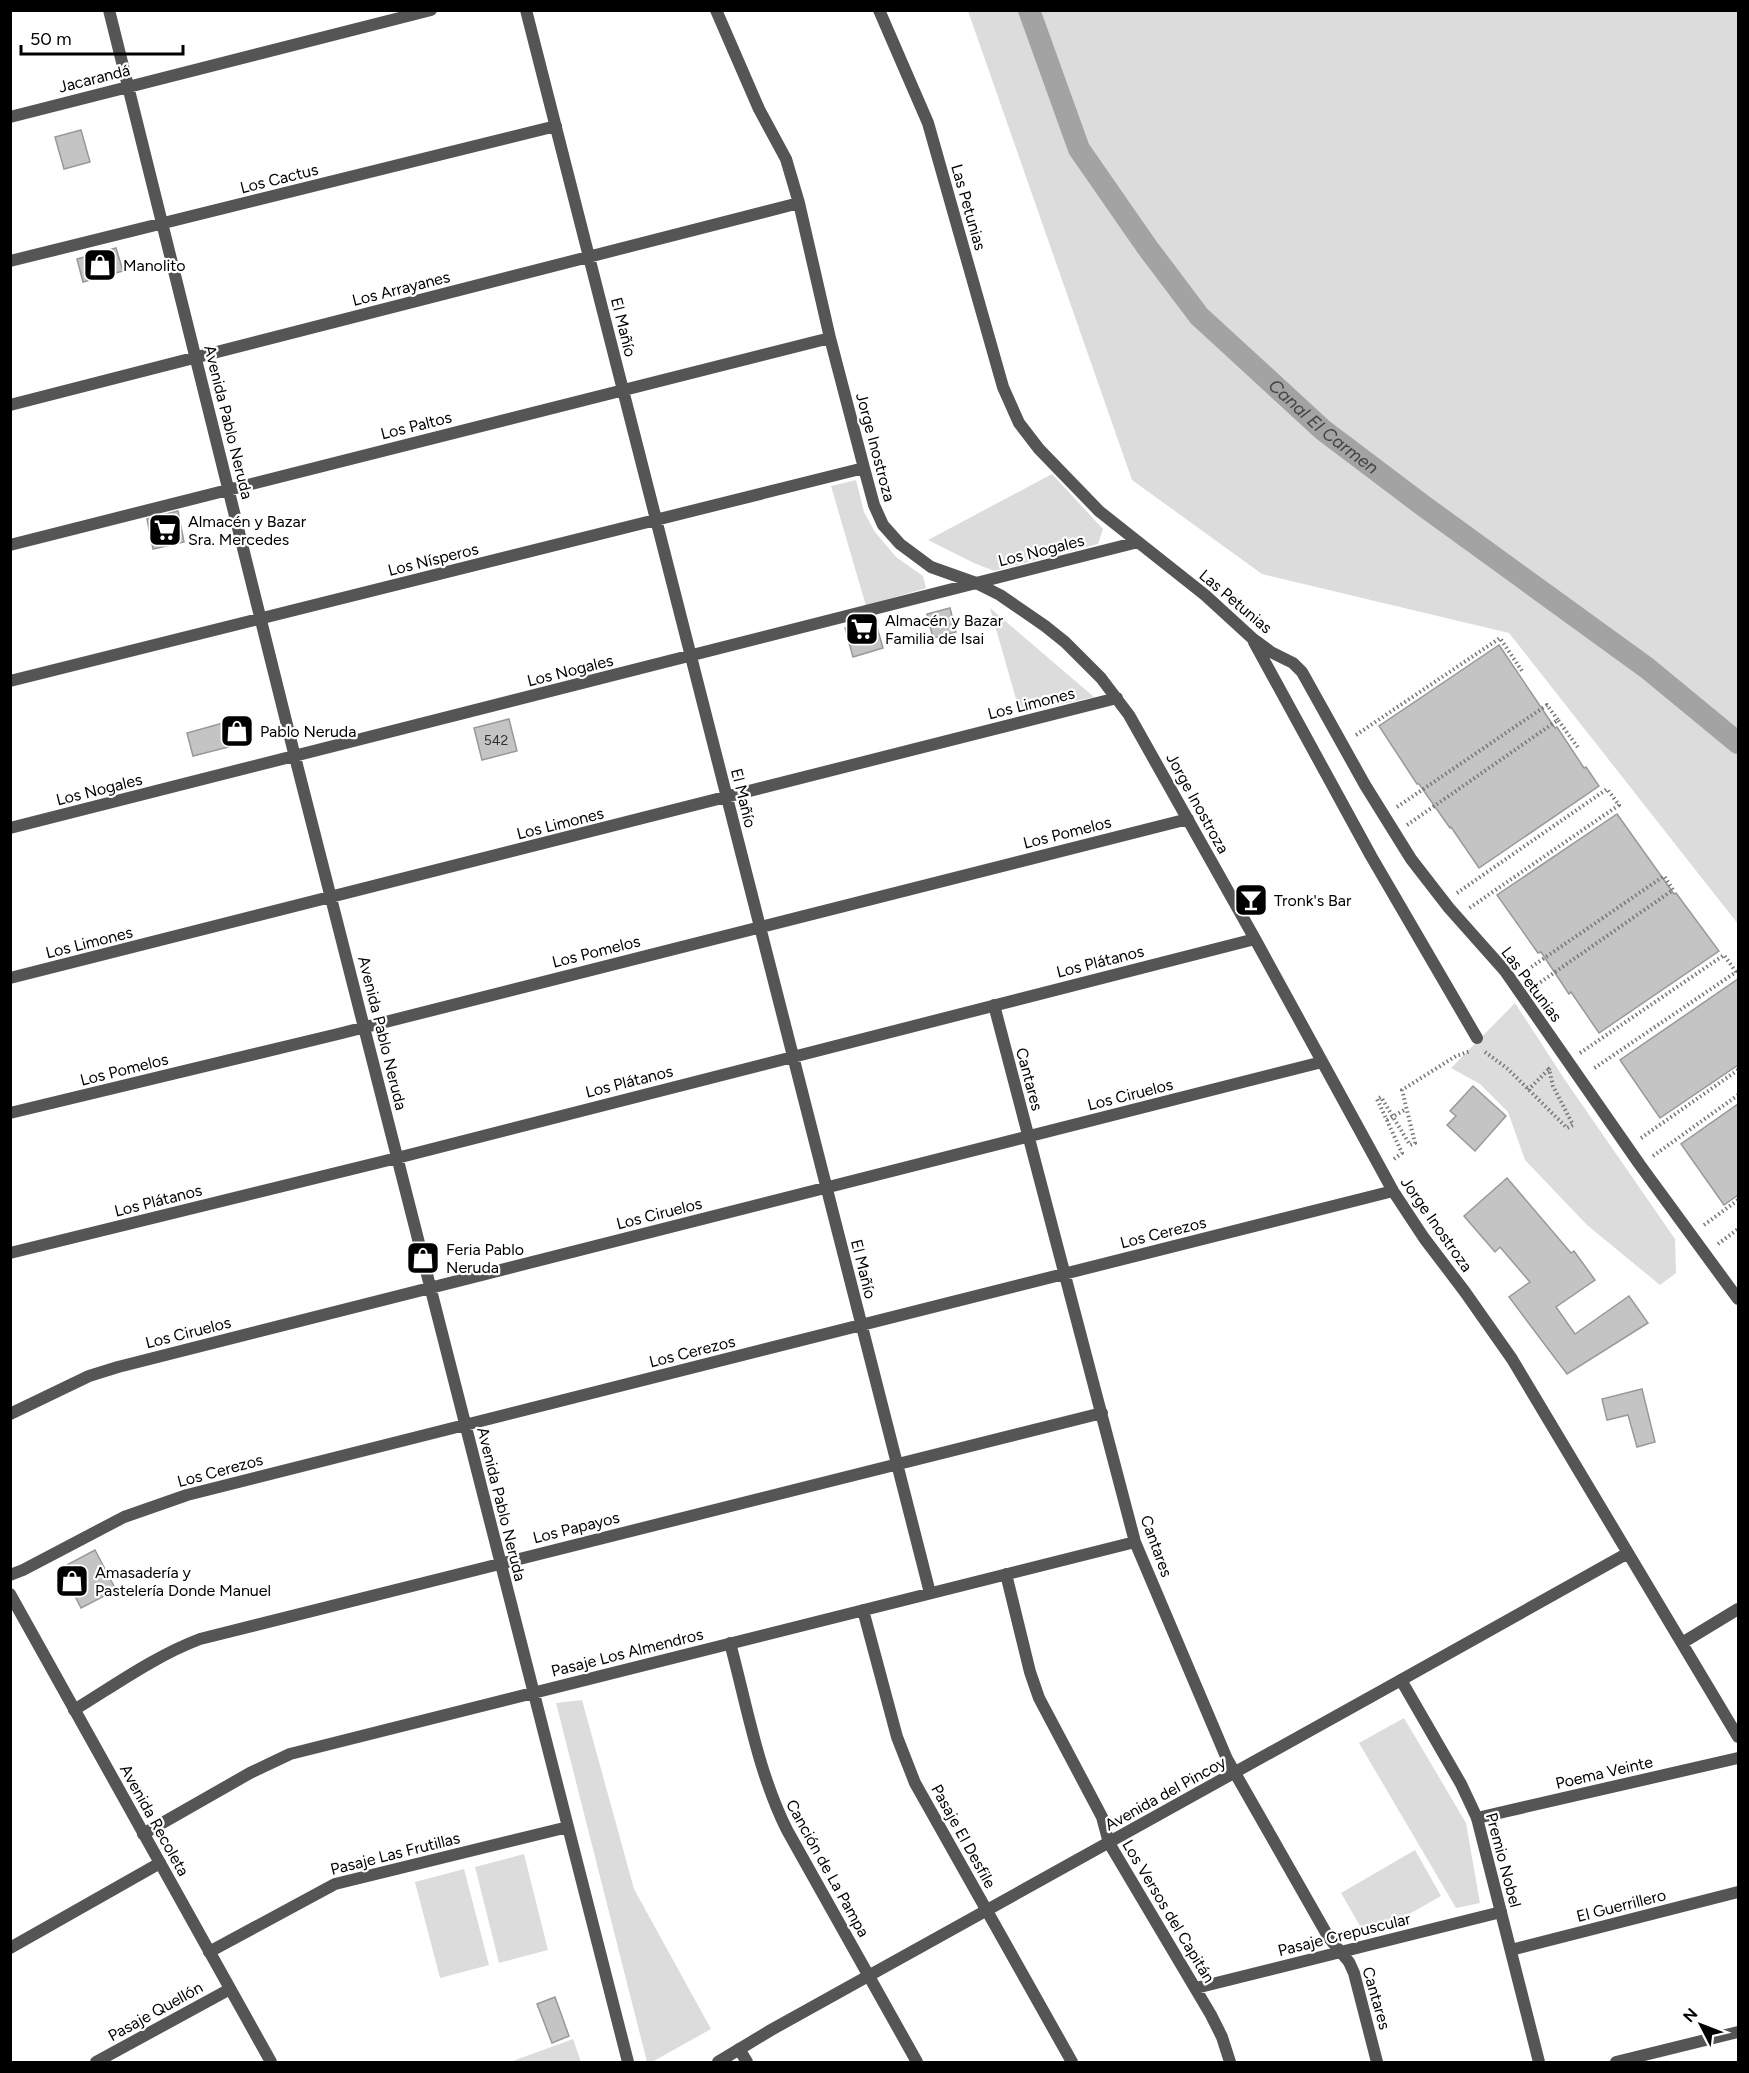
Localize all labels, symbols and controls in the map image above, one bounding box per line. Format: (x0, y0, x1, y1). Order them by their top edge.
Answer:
scale bar (21, 18, 183, 56)
text: 50 m (30, 28, 72, 50)
street label: Jacarandá (56, 60, 132, 97)
street label: Los Cactus (238, 160, 320, 197)
street label: Las Petunias (947, 162, 990, 253)
shop icon: Manolito (82, 247, 118, 283)
place label: Manolito (123, 256, 185, 275)
street label: Los Arrayanes (350, 267, 452, 310)
street label: El Mañío (607, 295, 640, 359)
street label: Avenida Pablo Neruda (200, 343, 257, 501)
water label: Canal El Carmen (1264, 374, 1383, 479)
street label: Jorge Inostroza (852, 391, 899, 504)
street label: Los Paltos (379, 407, 454, 443)
supermarket icon: Almacén y Bazar Sra. Mercedes (147, 512, 183, 548)
place label: Almacén y Bazar Sra. Mercedes (188, 512, 307, 549)
street label: Los Nogales (996, 531, 1086, 570)
street label: Los Nísperos (386, 539, 480, 580)
street label: Las Petunias (1195, 566, 1276, 637)
supermarket icon: Almacén y Bazar Familia de Isai (844, 611, 880, 647)
place label: Almacén y Bazar Familia de Isai (885, 611, 1004, 648)
street label: Los Nogales (525, 651, 615, 690)
street label: Los Limones (986, 683, 1077, 723)
shop icon: Pablo Neruda (219, 713, 255, 749)
place label: Pablo Neruda (260, 722, 356, 741)
house number: 542 (484, 732, 508, 749)
street label: Jorge Inostroza (1162, 750, 1233, 857)
street label: El Mañío (727, 766, 760, 830)
street label: Los Nogales (54, 770, 144, 809)
street label: Los Limones (515, 803, 606, 843)
street label: Los Pomelos (1021, 812, 1113, 853)
bar icon: Tronk's Bar (1233, 882, 1269, 918)
place label: Tronk's Bar (1274, 891, 1352, 910)
street label: Los Limones (44, 922, 135, 962)
street label: Los Pomelos (550, 931, 642, 972)
street label: Los Plátanos (1054, 941, 1146, 982)
street label: Las Petunias (1497, 943, 1566, 1026)
street label: Avenida Pablo Neruda (354, 954, 411, 1112)
street label: Cantares (1012, 1046, 1047, 1113)
street label: Los Pomelos (78, 1049, 170, 1090)
street label: Los Plátanos (583, 1061, 675, 1102)
street label: Los Ciruelos (1085, 1075, 1175, 1114)
street label: Jorge Inostroza (1397, 1173, 1476, 1276)
street label: Los Plátanos (112, 1180, 204, 1221)
street label: Los Ciruelos (614, 1194, 704, 1233)
street label: Los Cerezos (1118, 1213, 1208, 1252)
street label: El Mañío (847, 1237, 880, 1301)
shop icon: Feria Pablo Neruda (405, 1240, 441, 1276)
place label: Feria Pablo Neruda (446, 1240, 524, 1277)
street label: Los Ciruelos (143, 1313, 233, 1352)
street label: Los Cerezos (647, 1332, 737, 1371)
street label: Avenida Pablo Neruda (473, 1425, 530, 1583)
street label: Los Cerezos (175, 1450, 265, 1491)
street label: Los Papayos (531, 1508, 621, 1547)
street label: Cantares (1137, 1513, 1176, 1580)
shop icon: Amasadería y Pastelería Donde Manuel (54, 1563, 90, 1599)
place label: Amasadería y Pastelería Donde Manuel (95, 1563, 271, 1600)
street label: Pasaje Los Almendros (549, 1624, 705, 1681)
street label: Avenida del Pincoy (1101, 1752, 1230, 1835)
street label: Poema Veinte (1554, 1752, 1655, 1793)
street label: Avenida Recoleta (116, 1761, 193, 1879)
street label: Pasaje El Desfile (927, 1781, 1000, 1892)
street label: Canción de La Pampa (782, 1796, 873, 1940)
street label: Premio Nobel (1482, 1811, 1525, 1910)
street label: Pasaje Las Frutillas (328, 1828, 462, 1879)
street label: Los Versos del Capitán (1118, 1836, 1219, 1986)
street label: El Guerrillero (1574, 1885, 1668, 1926)
street label: Pasaje Crepuscular (1276, 1909, 1413, 1960)
street label: Cantares (1359, 1965, 1395, 2032)
street label: Pasaje Quellón (105, 1978, 206, 2045)
north arrow (1671, 1995, 1731, 2055)
text: N (1679, 2004, 1701, 2026)

